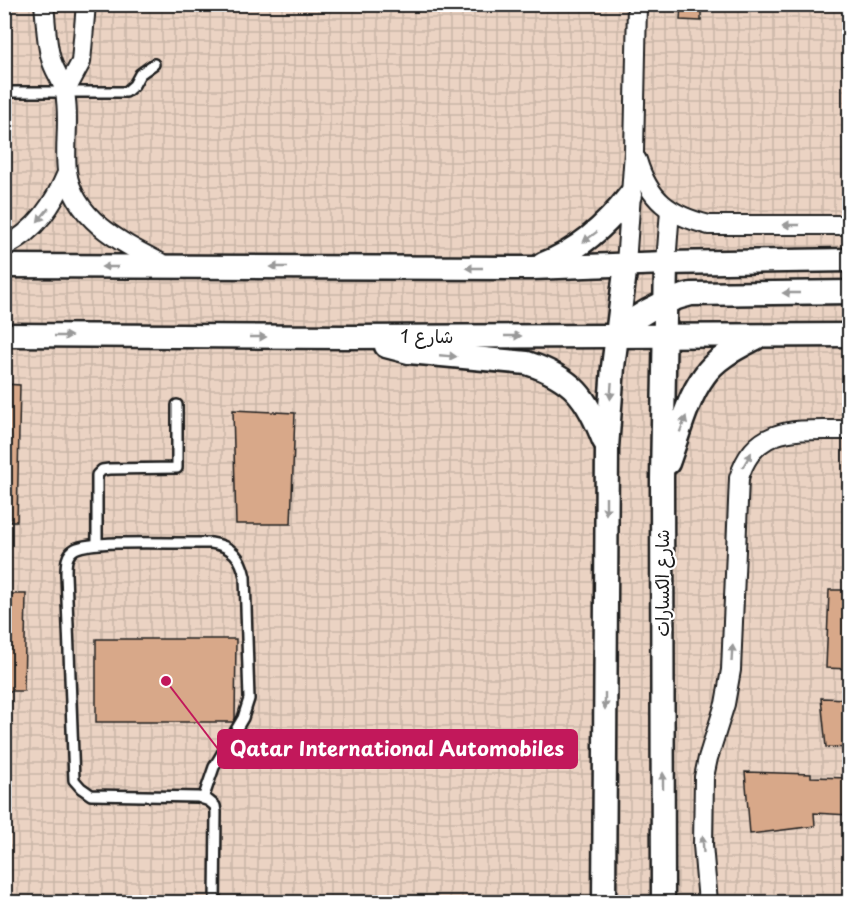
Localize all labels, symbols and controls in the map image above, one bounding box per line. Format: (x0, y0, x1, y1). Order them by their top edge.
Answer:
one-way arrow (37, 208, 49, 223)
one-way arrow (782, 220, 801, 230)
one-way arrow (582, 231, 598, 243)
one-way arrow (101, 262, 120, 272)
one-way arrow (269, 262, 288, 272)
one-way arrow (464, 263, 483, 273)
one-way arrow (782, 288, 801, 298)
street label: شارع 1 (401, 322, 453, 349)
one-way arrow (53, 331, 72, 341)
one-way arrow (503, 331, 522, 341)
one-way arrow (248, 332, 267, 342)
one-way arrow (438, 351, 457, 361)
one-way arrow (606, 382, 616, 401)
one-way arrow (678, 414, 688, 432)
one-way arrow (741, 452, 752, 468)
one-way arrow (602, 497, 611, 516)
street label: شارع الكسارات (648, 529, 675, 637)
one-way arrow (728, 644, 737, 663)
one-way arrow (600, 692, 610, 711)
callout: Qatar International Automobiles (218, 730, 577, 768)
text: Qatar International Automobiles (230, 733, 565, 763)
one-way arrow (658, 772, 668, 791)
one-way arrow (699, 835, 708, 854)

